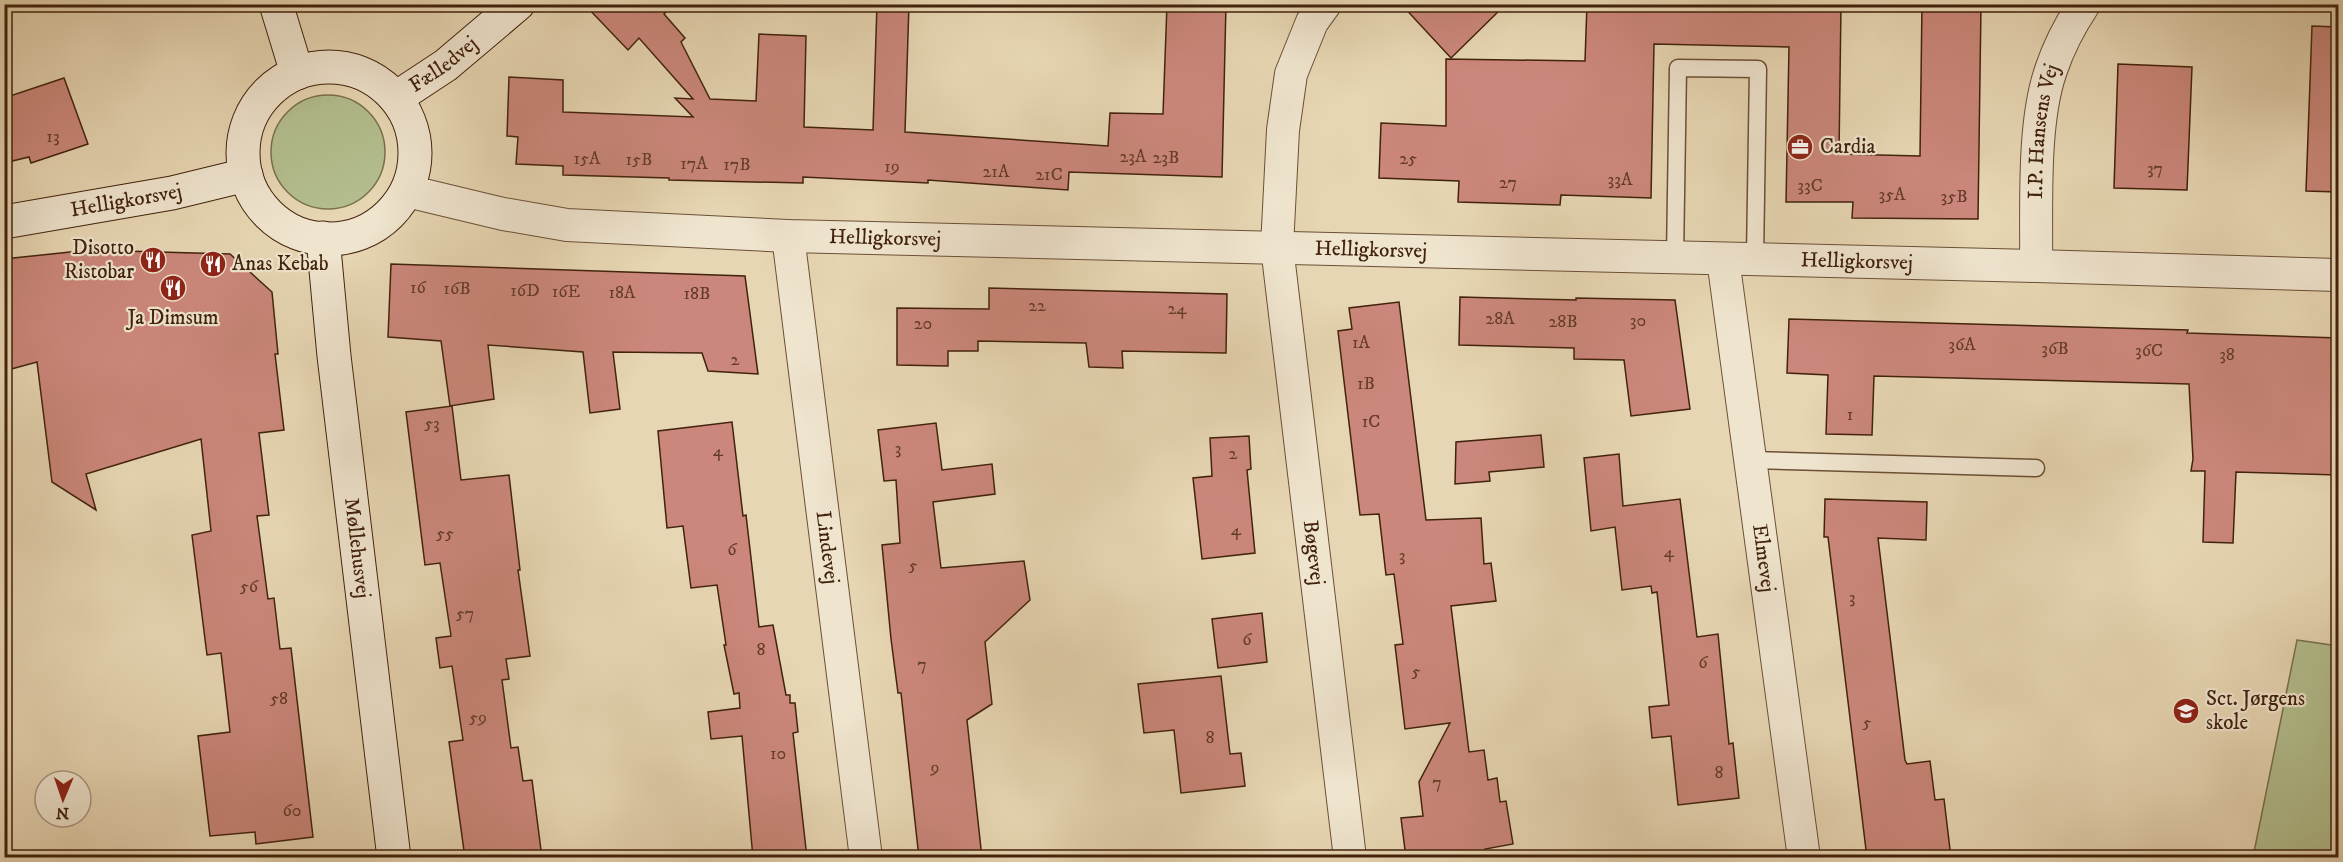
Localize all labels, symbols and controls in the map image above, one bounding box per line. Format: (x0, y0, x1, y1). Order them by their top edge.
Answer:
street label: Fælledvej (404, 31, 483, 99)
street label: I.P. Hansens Vej (2023, 60, 2065, 199)
house number: 13 (46, 126, 60, 148)
office icon: Cardia (1785, 132, 1815, 162)
place label: Cardia (1820, 134, 1876, 160)
house number: 23A (1119, 146, 1147, 168)
house number: 23B (1153, 147, 1179, 169)
house number: 15A (574, 148, 601, 170)
house number: 25 (1399, 148, 1417, 170)
house number: 15B (626, 149, 652, 171)
house number: 17A (680, 153, 708, 175)
house number: 17B (723, 154, 751, 176)
house number: 19 (884, 156, 900, 178)
house number: 37 (2147, 158, 2163, 180)
house number: 21A (983, 161, 1010, 183)
house number: 21C (1035, 164, 1063, 186)
house number: 33A (1608, 169, 1633, 191)
house number: 27 (1499, 172, 1517, 194)
house number: 33C (1797, 175, 1823, 197)
street label: Helligkorsvej (69, 178, 185, 223)
house number: 35A (1878, 184, 1906, 206)
house number: 35B (1940, 186, 1968, 208)
street label: Helligkorsvej (829, 224, 942, 253)
place label: Disotto Ristobar (64, 235, 134, 285)
street label: Helligkorsvej (1314, 236, 1427, 264)
restaurant icon: Disotto Ristobar (138, 245, 168, 275)
street label: Helligkorsvej (1800, 247, 1913, 276)
restaurant icon: Anas Kebab (198, 249, 228, 279)
place label: Anas Kebab (232, 251, 329, 277)
restaurant icon: Ja Dimsum (158, 273, 188, 303)
house number: 16 (410, 277, 427, 299)
house number: 16B (443, 278, 471, 300)
house number: 16D (510, 280, 540, 302)
house number: 16E (552, 281, 581, 303)
house number: 18A (608, 282, 636, 304)
house number: 18B (683, 283, 711, 305)
house number: 22 (1028, 295, 1046, 317)
house number: 24 (1167, 298, 1187, 320)
place label: Ja Dimsum (125, 305, 219, 331)
house number: 28A (1485, 308, 1515, 330)
house number: 30 (1630, 310, 1646, 332)
house number: 28B (1548, 311, 1578, 333)
house number: 20 (914, 313, 932, 335)
house number: 1A (1352, 332, 1371, 354)
house number: 36A (1948, 334, 1976, 356)
house number: 36B (2041, 338, 2069, 360)
house number: 36C (2135, 340, 2163, 362)
house number: 38 (2219, 344, 2235, 366)
house number: 2 (731, 349, 740, 371)
house number: 1B (1357, 373, 1375, 395)
house number: 1 (1847, 404, 1853, 426)
house number: 1C (1362, 411, 1380, 433)
house number: 53 (424, 413, 440, 435)
house number: 3 (895, 438, 901, 460)
house number: 4 (713, 440, 724, 462)
house number: 2 (1229, 443, 1238, 465)
street label: Møllehusvej (338, 496, 376, 600)
street label: Lindevej (810, 509, 845, 586)
house number: 4 (1231, 519, 1242, 541)
street label: Bøgevej (1297, 519, 1330, 587)
house number: 55 (436, 523, 454, 545)
street label: Elmevej (1746, 523, 1781, 594)
house number: 6 (727, 539, 737, 561)
house number: 4 (1664, 541, 1675, 563)
house number: 3 (1399, 545, 1405, 567)
house number: 5 (909, 555, 918, 577)
house number: 56 (240, 576, 259, 598)
house number: 3 (1849, 587, 1855, 609)
house number: 57 (456, 603, 474, 625)
house number: 6 (1242, 629, 1252, 651)
house number: 8 (756, 639, 766, 661)
house number: 6 (1698, 652, 1708, 674)
house number: 7 (917, 654, 927, 676)
house number: 5 (1412, 661, 1421, 683)
place label: Sct. Jørgens skole (2206, 686, 2305, 736)
house number: 58 (270, 688, 288, 710)
school or university icon: Sct. Jørgens skole (2171, 696, 2201, 726)
house number: 59 (469, 707, 487, 729)
house number: 5 (1863, 712, 1872, 734)
house number: 8 (1205, 727, 1215, 749)
house number: 10 (770, 743, 786, 765)
house number: 9 (930, 757, 939, 779)
house number: 8 (1714, 762, 1724, 784)
north arrow (33, 769, 93, 829)
house number: 7 (1432, 772, 1442, 794)
house number: 60 (282, 800, 302, 822)
text: N (56, 803, 69, 823)

